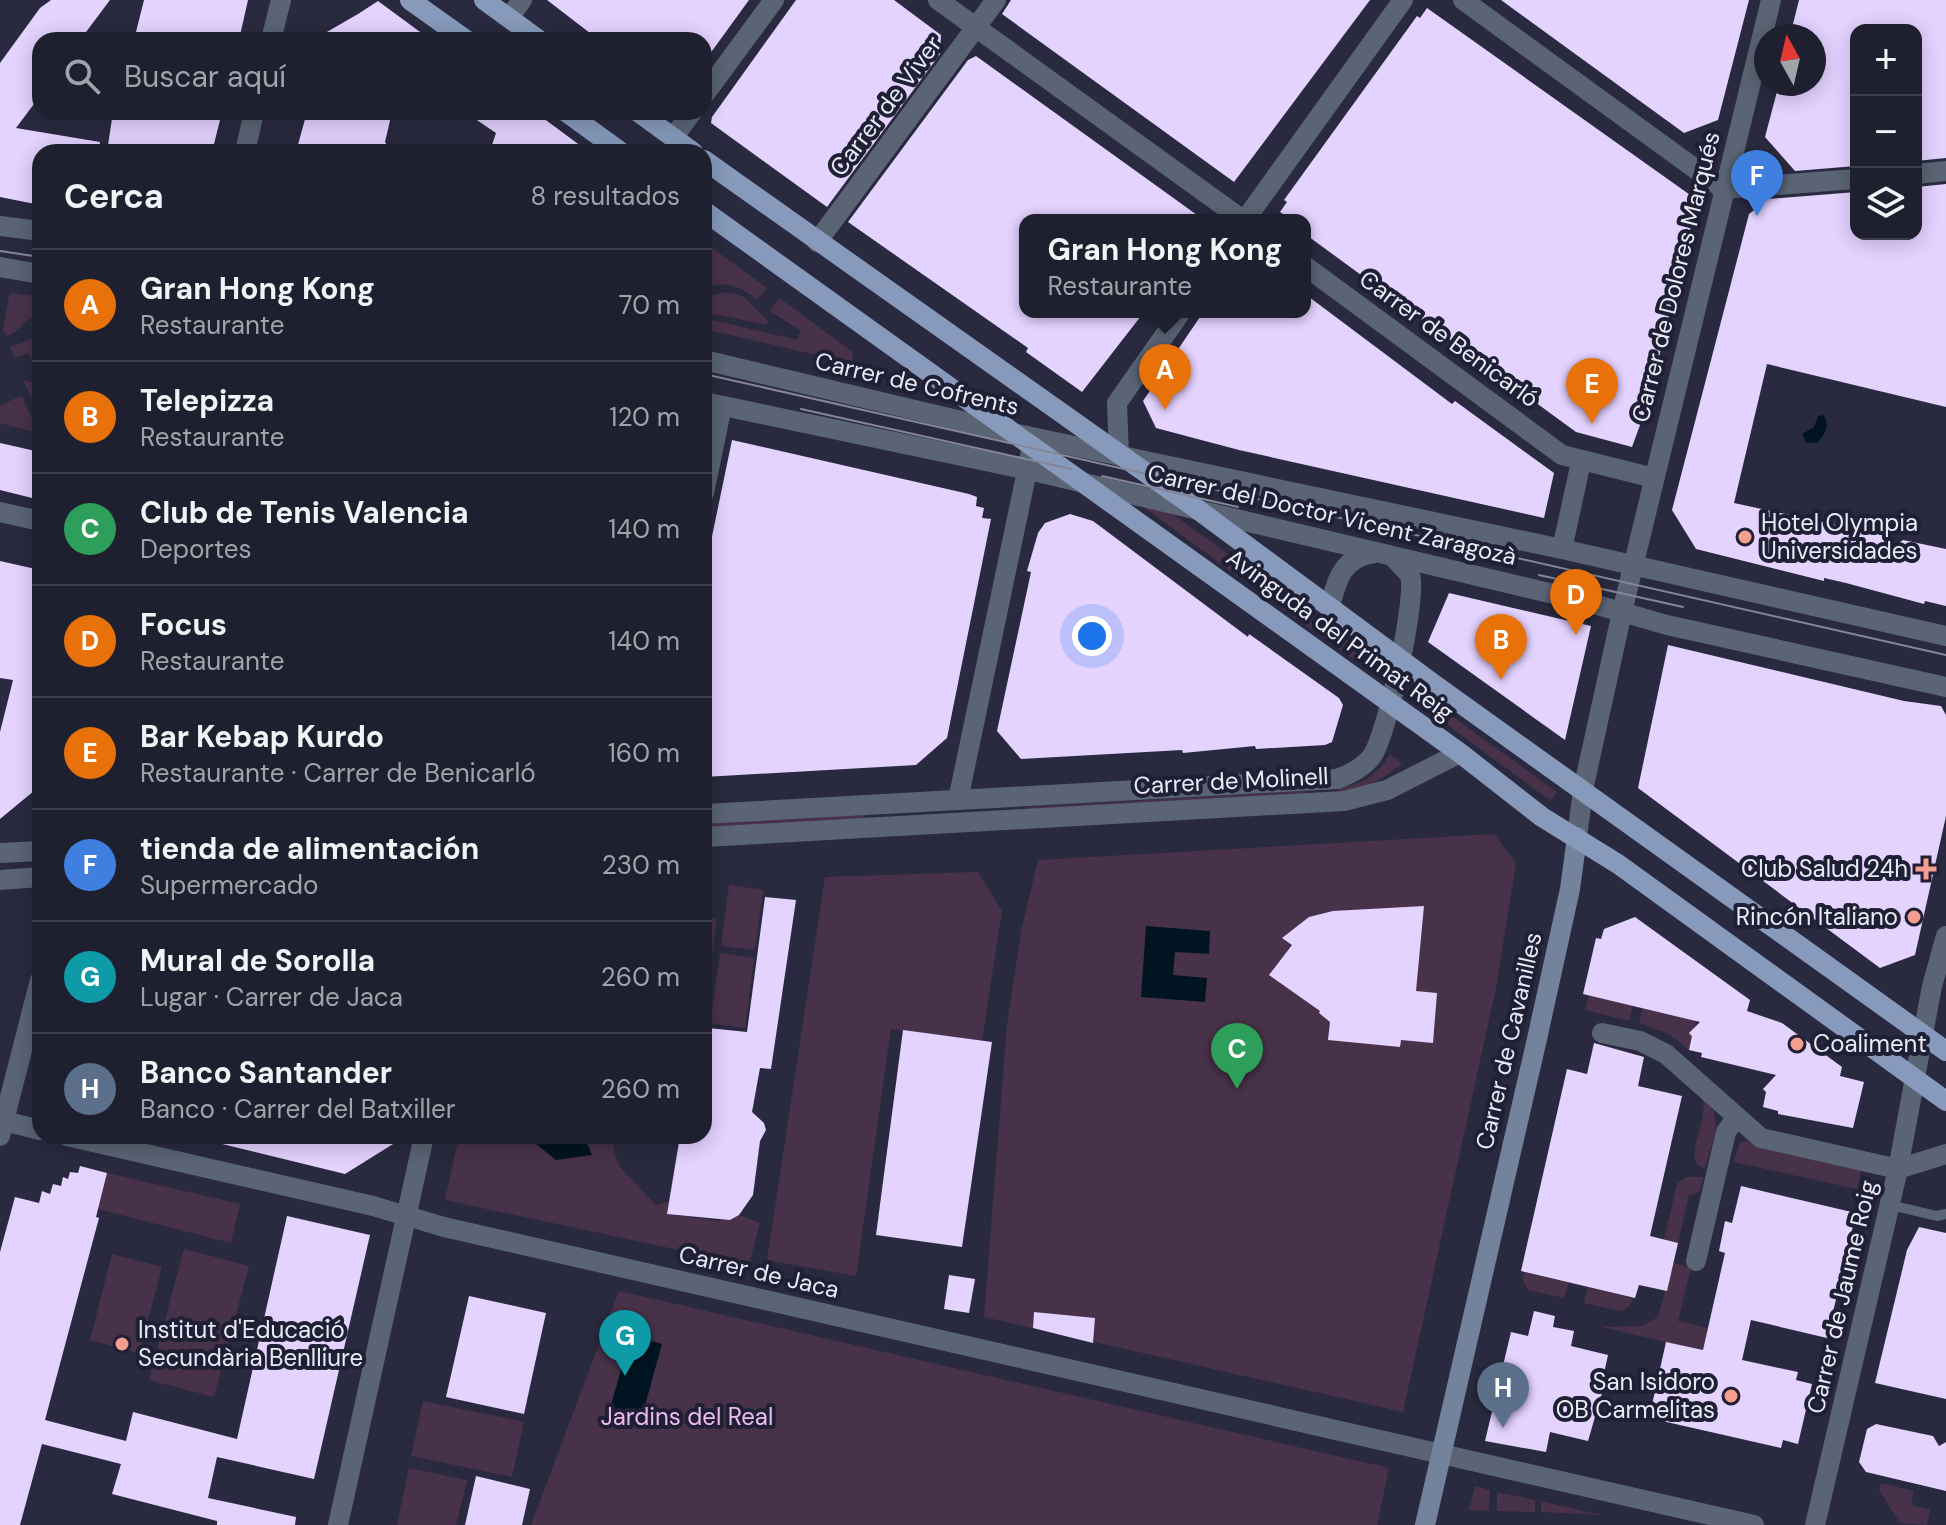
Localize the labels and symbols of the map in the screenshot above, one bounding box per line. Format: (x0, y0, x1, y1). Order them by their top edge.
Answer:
north arrow (1754, 24, 1826, 96)
street label: Carrer de Viver (823, 29, 949, 182)
street label: Carrer de Dolores Marqués (1624, 128, 1727, 425)
pin: F (1731, 150, 1783, 216)
street label: Carrer de Benicarló (1353, 263, 1545, 414)
pin: A (1139, 344, 1191, 410)
street label: Carrer de Cofrents (812, 345, 1022, 422)
pin: E (1566, 358, 1618, 424)
street label: Carrer del Doctor Vicent Zaragozà (1145, 457, 1520, 572)
place label: Hotel Olympia Universidades (1761, 507, 1918, 566)
marker: Hotel Olympia Universidades (1736, 528, 1754, 546)
street label: Avinguda del Primat Reig (1220, 542, 1460, 728)
pin: D (1550, 569, 1602, 635)
pin: B (1475, 614, 1527, 680)
your location (1072, 616, 1112, 656)
street label: Carrer de Molinell (1133, 760, 1329, 801)
place label: Club Salud 24h (1741, 853, 1908, 884)
marker: Club Salud 24h (1915, 858, 1937, 880)
place label: Rincón Italiano (1736, 901, 1898, 932)
marker: Rincón Italiano (1905, 908, 1923, 926)
street label: Carrer de Cavanilles (1468, 929, 1549, 1153)
pin: C (1211, 1023, 1263, 1089)
place label: Coaliment (1813, 1028, 1927, 1059)
marker: Coaliment (1788, 1035, 1806, 1053)
street label: Carrer de Jaume Roig (1800, 1177, 1883, 1417)
street label: Carrer de Jaca (676, 1238, 842, 1305)
pin: G (599, 1310, 651, 1376)
place label: Institut d'Educació Secundària Benlliure (138, 1314, 363, 1373)
marker: Institut d'Educació Secundària Benlliure (113, 1335, 131, 1353)
pin: H (1477, 1362, 1529, 1428)
place label: San Isidoro OB Carmelitas (1556, 1366, 1715, 1425)
marker: San Isidoro OB Carmelitas (1722, 1387, 1740, 1405)
park label: Jardins del Real (601, 1401, 773, 1432)

